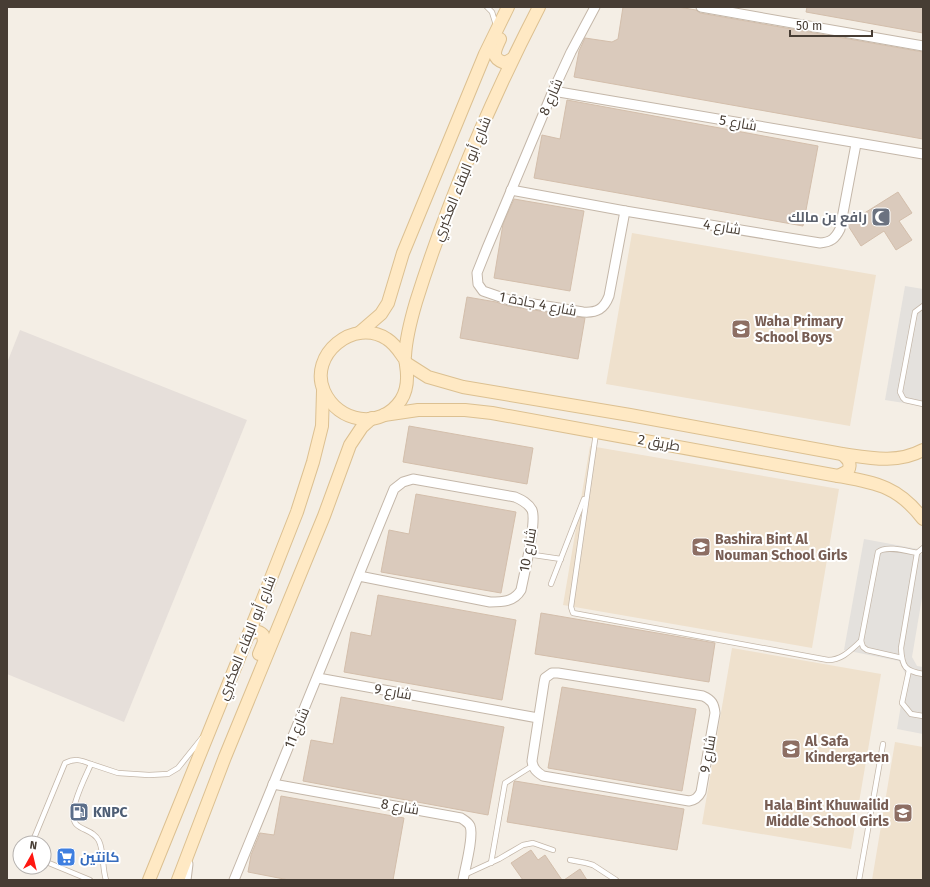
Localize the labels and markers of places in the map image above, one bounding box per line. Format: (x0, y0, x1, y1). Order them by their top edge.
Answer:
mosque icon: رافع بن مالك (870, 206, 892, 228)
place label: رافع بن مالك (788, 209, 867, 227)
place label: Waha Primary School Boys (755, 313, 844, 346)
school or university icon: Waha Primary School Boys (730, 318, 752, 340)
place label: Bashira Bint Al Nouman School Girls (715, 531, 848, 564)
school or university icon: Bashira Bint Al Nouman School Girls (690, 536, 712, 558)
place label: Al Safa Kindergarten (804, 733, 889, 766)
school or university icon: Al Safa Kindergarten (780, 738, 802, 760)
place label: Hala Bint Khuwailid Middle School Girls (764, 797, 889, 830)
fuel station icon: KNPC (68, 801, 90, 823)
school or university icon: Hala Bint Khuwailid Middle School Girls (892, 802, 914, 824)
place label: KNPC (93, 804, 128, 821)
supermarket icon: كانتين (55, 846, 77, 868)
place label: كانتين (80, 849, 120, 866)

